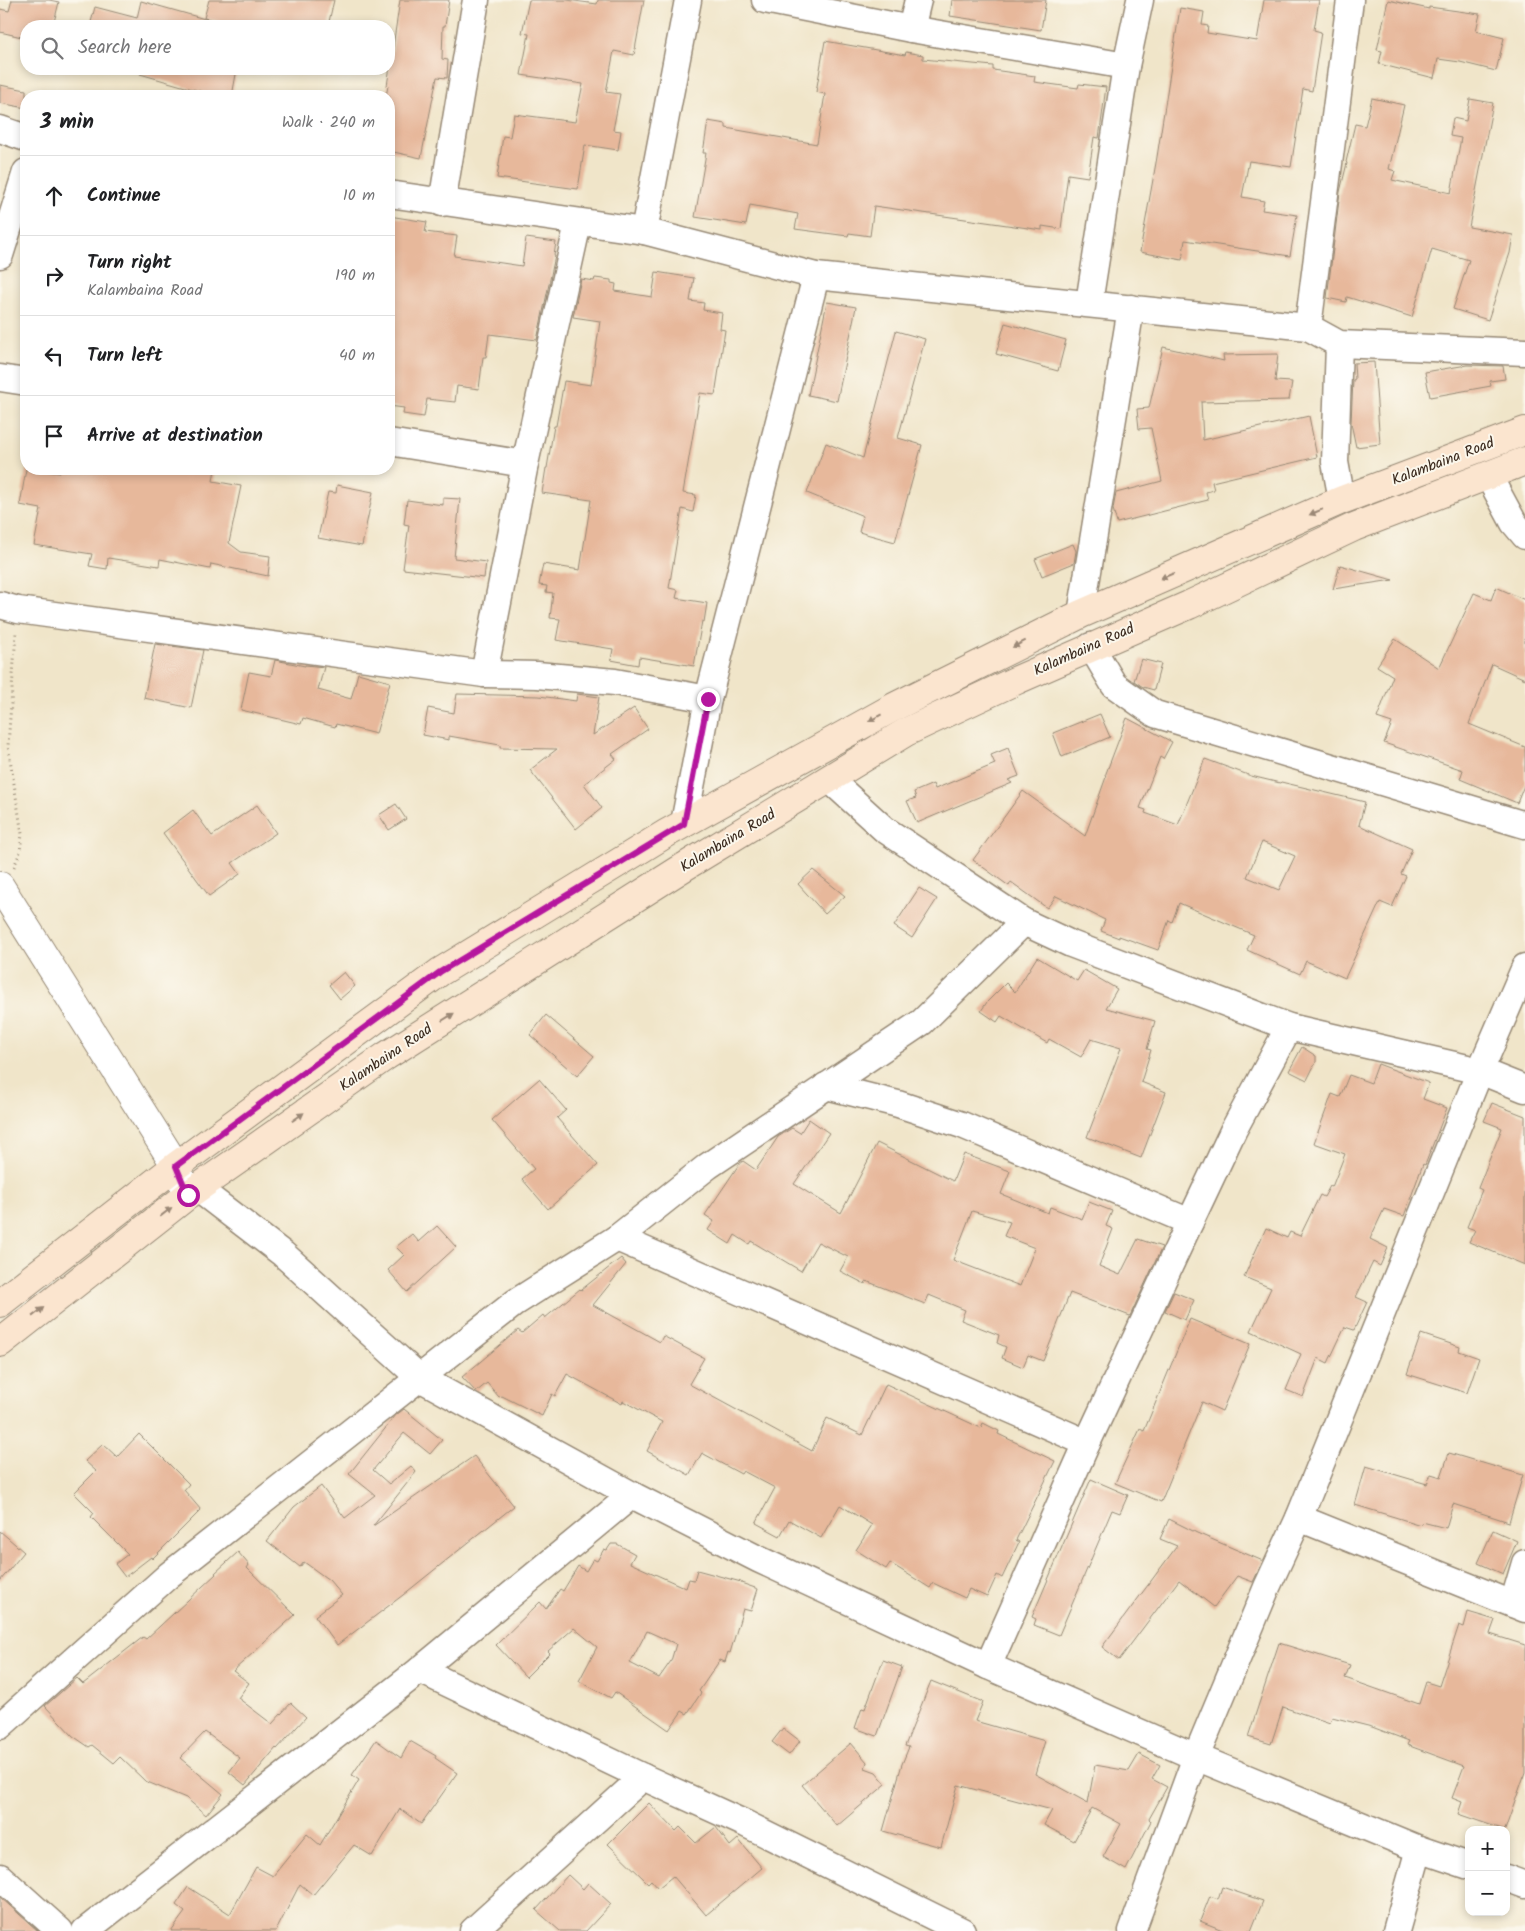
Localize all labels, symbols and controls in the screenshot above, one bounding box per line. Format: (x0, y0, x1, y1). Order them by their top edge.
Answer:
search box (20, 20, 395, 75)
text: Search here (78, 33, 172, 63)
icon: search (38, 34, 66, 62)
text: 3 min (40, 106, 94, 139)
text: Walk · 240 m (282, 110, 375, 135)
text: Continue (87, 181, 160, 211)
icon: ahead (40, 182, 68, 210)
text: 10 m (343, 183, 375, 208)
text: Turn right (87, 248, 172, 278)
icon: right (40, 262, 68, 290)
text: 190 m (335, 263, 375, 288)
text: Kalambaina Road (87, 278, 202, 303)
text: Turn left (87, 341, 162, 371)
icon: left (40, 342, 68, 370)
text: 40 m (339, 343, 375, 368)
text: Arrive at destination (87, 421, 263, 451)
icon: arrive (40, 422, 68, 450)
street label: Kalambaina Road (1388, 431, 1498, 493)
one-way arrow (1309, 508, 1323, 516)
one-way arrow (1160, 573, 1174, 581)
street label: Kalambaina Road (1030, 617, 1139, 683)
one-way arrow (1012, 640, 1027, 648)
route end (697, 688, 720, 711)
one-way arrow (868, 713, 881, 722)
street label: Kalambaina Road (675, 803, 781, 879)
one-way arrow (441, 1013, 454, 1022)
street label: Kalambaina Road (334, 1018, 438, 1098)
one-way arrow (291, 1112, 305, 1122)
route start (177, 1184, 200, 1207)
one-way arrow (159, 1207, 173, 1217)
one-way arrow (31, 1307, 44, 1318)
map controls (1465, 1826, 1510, 1916)
button: + (1465, 1826, 1510, 1871)
button: − (1465, 1871, 1510, 1916)

